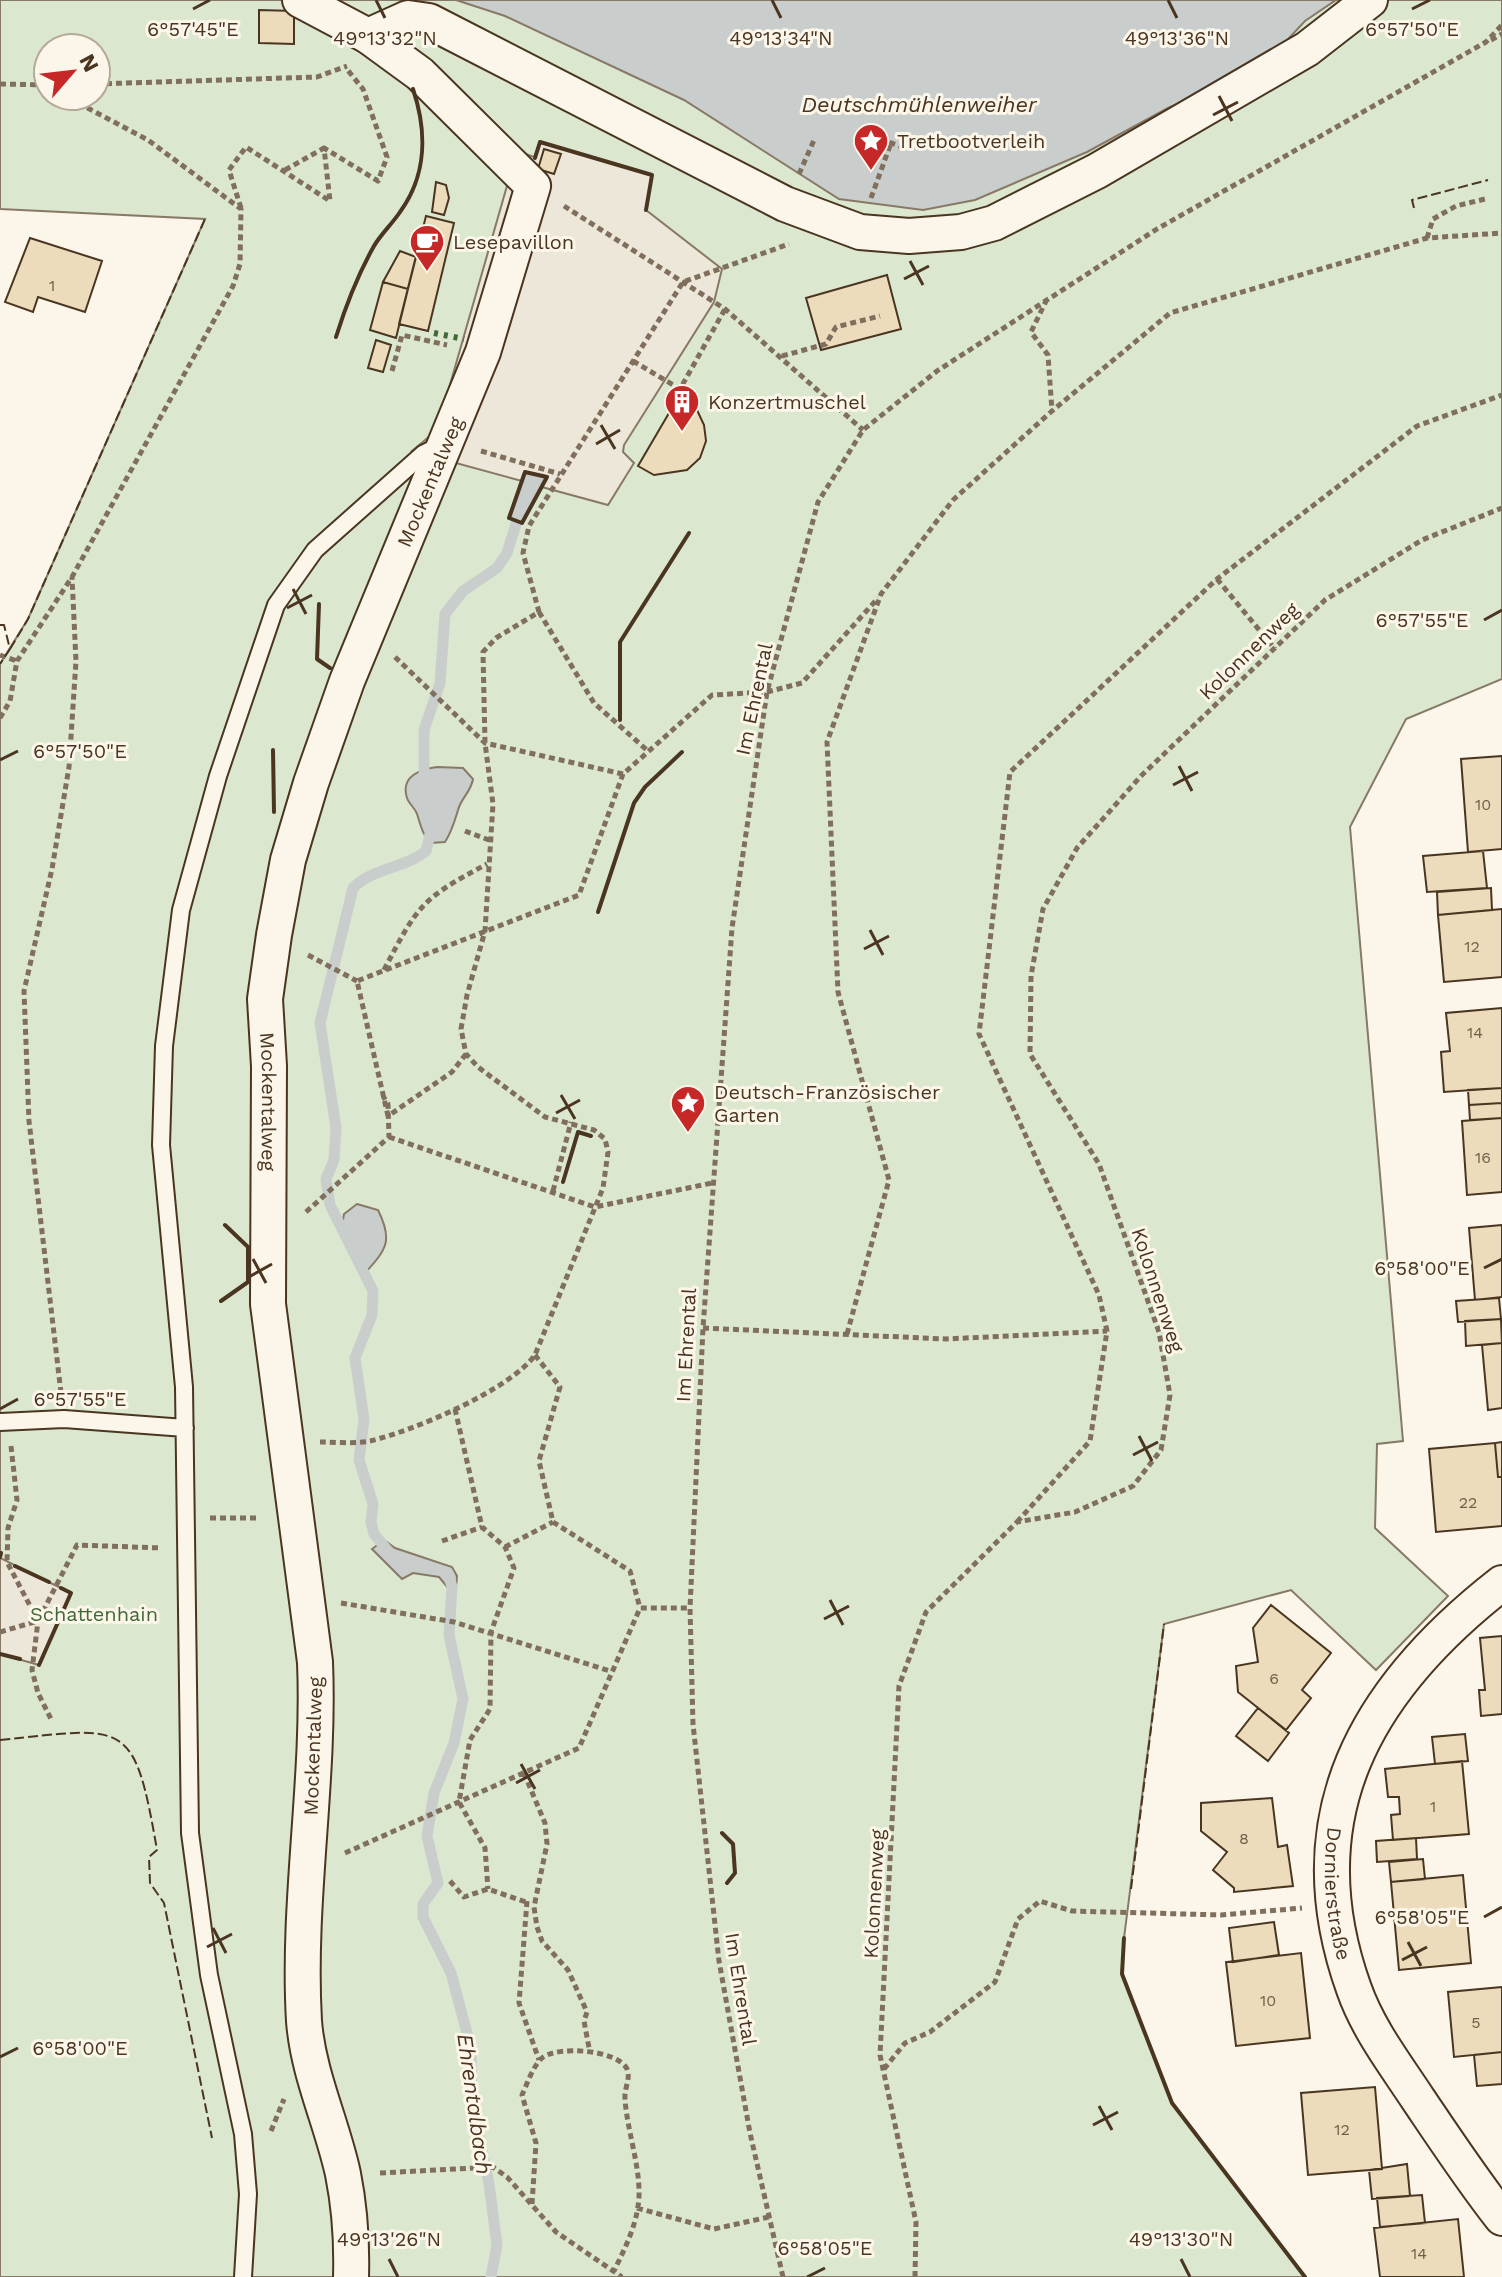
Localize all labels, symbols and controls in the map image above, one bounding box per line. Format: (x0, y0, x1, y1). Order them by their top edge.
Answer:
text: 6°57'45"E (147, 17, 239, 41)
text: 6°57'50"E (1365, 17, 1459, 41)
text: 49°13'32"N (333, 26, 437, 50)
text: 49°13'34"N (729, 26, 833, 50)
text: 49°13'36"N (1125, 26, 1229, 50)
north arrow (32, 32, 112, 112)
text: N (74, 50, 104, 76)
water label: Deutschmühlenweiher (801, 92, 1038, 117)
place icon: Tretbootverleih (852, 122, 890, 172)
place label: Tretbootverleih (897, 129, 1045, 153)
cafe icon: Lesepavillon (408, 223, 446, 273)
place label: Lesepavillon (453, 230, 574, 254)
house number: 1 (49, 276, 55, 295)
building icon: Konzertmuschel (663, 383, 701, 433)
place label: Konzertmuschel (708, 390, 866, 414)
street label: Mockentalweg (392, 413, 468, 551)
street label: Kolonnenweg (1194, 597, 1304, 705)
text: 6°57'55"E (1376, 608, 1469, 632)
street label: Im Ehrental (730, 641, 778, 757)
text: 6°57'50"E (33, 739, 127, 763)
house number: 10 (1475, 795, 1491, 814)
house number: 12 (1464, 937, 1480, 956)
house number: 14 (1467, 1023, 1483, 1042)
street label: Mockentalweg (255, 1031, 281, 1172)
place label: Deutsch-Französischer Garten (714, 1080, 940, 1127)
place icon: Deutsch-Französischer Garten (669, 1084, 707, 1134)
house number: 16 (1475, 1148, 1491, 1167)
street label: Kolonnenweg (1127, 1225, 1190, 1356)
text: 6°58'00"E (1374, 1256, 1470, 1280)
street label: Im Ehrental (671, 1287, 701, 1403)
text: 6°57'55"E (34, 1387, 127, 1411)
house number: 22 (1459, 1493, 1477, 1512)
park label: Schattenhain (30, 1602, 158, 1626)
house number: 6 (1269, 1669, 1279, 1688)
street label: Mockentalweg (299, 1676, 327, 1816)
house number: 1 (1430, 1797, 1436, 1816)
street label: Dornierstraße (1320, 1826, 1356, 1963)
street label: Kolonnenweg (859, 1828, 889, 1959)
house number: 8 (1239, 1829, 1249, 1848)
text: 6°58'05"E (1375, 1905, 1469, 1929)
street label: Im Ehrental (720, 1931, 762, 2047)
house number: 10 (1260, 1991, 1276, 2010)
house number: 5 (1471, 2013, 1481, 2032)
water label: Ehrentalbach (452, 2032, 497, 2176)
text: 6°58'00"E (32, 2036, 128, 2060)
house number: 12 (1334, 2120, 1350, 2139)
text: 49°13'26"N (337, 2227, 441, 2251)
text: 49°13'30"N (1129, 2227, 1233, 2251)
text: 6°58'05"E (778, 2236, 872, 2260)
house number: 14 (1411, 2244, 1427, 2263)

